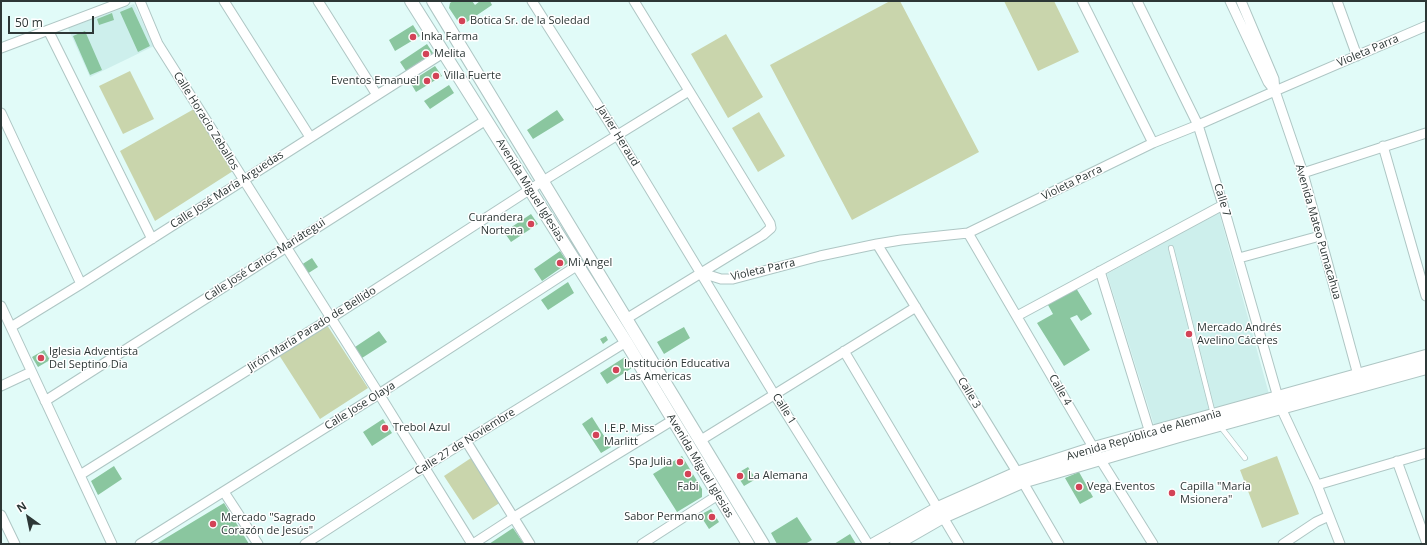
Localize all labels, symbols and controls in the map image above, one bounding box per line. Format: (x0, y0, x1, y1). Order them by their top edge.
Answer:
scale bar (10, 8, 96, 34)
text: 50 m (15, 14, 43, 31)
place label: Botica Sr. de la Soledad (470, 14, 590, 28)
marker: Botica Sr. de la Soledad (457, 16, 467, 26)
place label: Inka Farma (421, 30, 478, 44)
marker: Inka Farma (408, 32, 418, 42)
street label: Violeta Parra (1335, 32, 1401, 70)
place label: Melita (434, 47, 466, 61)
marker: Melita (421, 49, 431, 59)
street label: Calle Horacio Zeballos (170, 69, 242, 173)
place label: Villa Fuerte (444, 69, 501, 83)
marker: Villa Fuerte (431, 71, 441, 81)
place label: Eventos Emanuel (331, 74, 419, 88)
marker: Eventos Emanuel (422, 76, 432, 86)
street label: Javier Heraud (594, 103, 642, 169)
street label: Avenida Miguel Iglesias (493, 136, 567, 244)
street label: Calle José María Arguedas (168, 148, 286, 232)
street label: Violeta Parra (1040, 163, 1104, 203)
street label: Avenida Mateo Pumacahua (1292, 163, 1344, 301)
street label: Calle 7 (1211, 182, 1233, 218)
place label: Curandera Nortena (468, 211, 523, 237)
street label: Calle José Carlos Mariátegui (202, 216, 328, 304)
marker: Curandera Nortena (526, 219, 536, 229)
place label: Mi Angel (568, 256, 612, 270)
street label: Violeta Parra (730, 256, 796, 284)
marker: Mi Angel (555, 258, 565, 268)
street label: Jirón María Parado de Bellido (245, 284, 379, 374)
place label: Mercado Andrés Avelino Cáceres (1197, 321, 1281, 347)
marker: Mercado Andrés Avelino Cáceres (1184, 329, 1194, 339)
place label: Iglesia Adventista Del Septino Dia (49, 345, 138, 371)
marker: Iglesia Adventista Del Septino Dia (36, 353, 46, 363)
place label: Institución Educativa Las Americas (624, 357, 730, 383)
marker: Institución Educativa Las Americas (611, 365, 621, 375)
street label: Calle 4 (1046, 372, 1074, 408)
street label: Calle 3 (955, 375, 983, 411)
street label: Calle Jose Olaya (322, 379, 398, 433)
street label: Calle 1 (769, 391, 799, 427)
street label: Calle 27 de Noviembre (412, 406, 518, 478)
street label: Avenida República de Alemania (1065, 407, 1223, 463)
street label: Avenida Miguel Iglesias (664, 412, 736, 520)
place label: Trebol Azul (393, 421, 450, 435)
place label: I.E.P. Miss Marlitt (604, 422, 654, 448)
marker: Trebol Azul (380, 423, 390, 433)
marker: I.E.P. Miss Marlitt (591, 430, 601, 440)
place label: Spa Julia (629, 455, 672, 469)
marker: Spa Julia (675, 457, 685, 467)
marker: Fabi (683, 469, 693, 479)
place label: La Alemana (748, 469, 808, 483)
marker: La Alemana (735, 471, 745, 481)
place label: Fabi (677, 480, 699, 494)
place label: Vega Eventos (1087, 480, 1155, 494)
place label: Capilla "María Msionera" (1180, 480, 1251, 506)
marker: Vega Eventos (1074, 482, 1084, 492)
marker: Capilla "María Msionera" (1167, 488, 1177, 498)
north arrow (8, 497, 48, 537)
text: N (13, 498, 29, 515)
place label: Sabor Permano (624, 510, 704, 524)
place label: Mercado "Sagrado Corazón de Jesús" (221, 511, 316, 537)
marker: Sabor Permano (707, 512, 717, 522)
marker: Mercado "Sagrado Corazón de Jesús" (208, 519, 218, 529)

